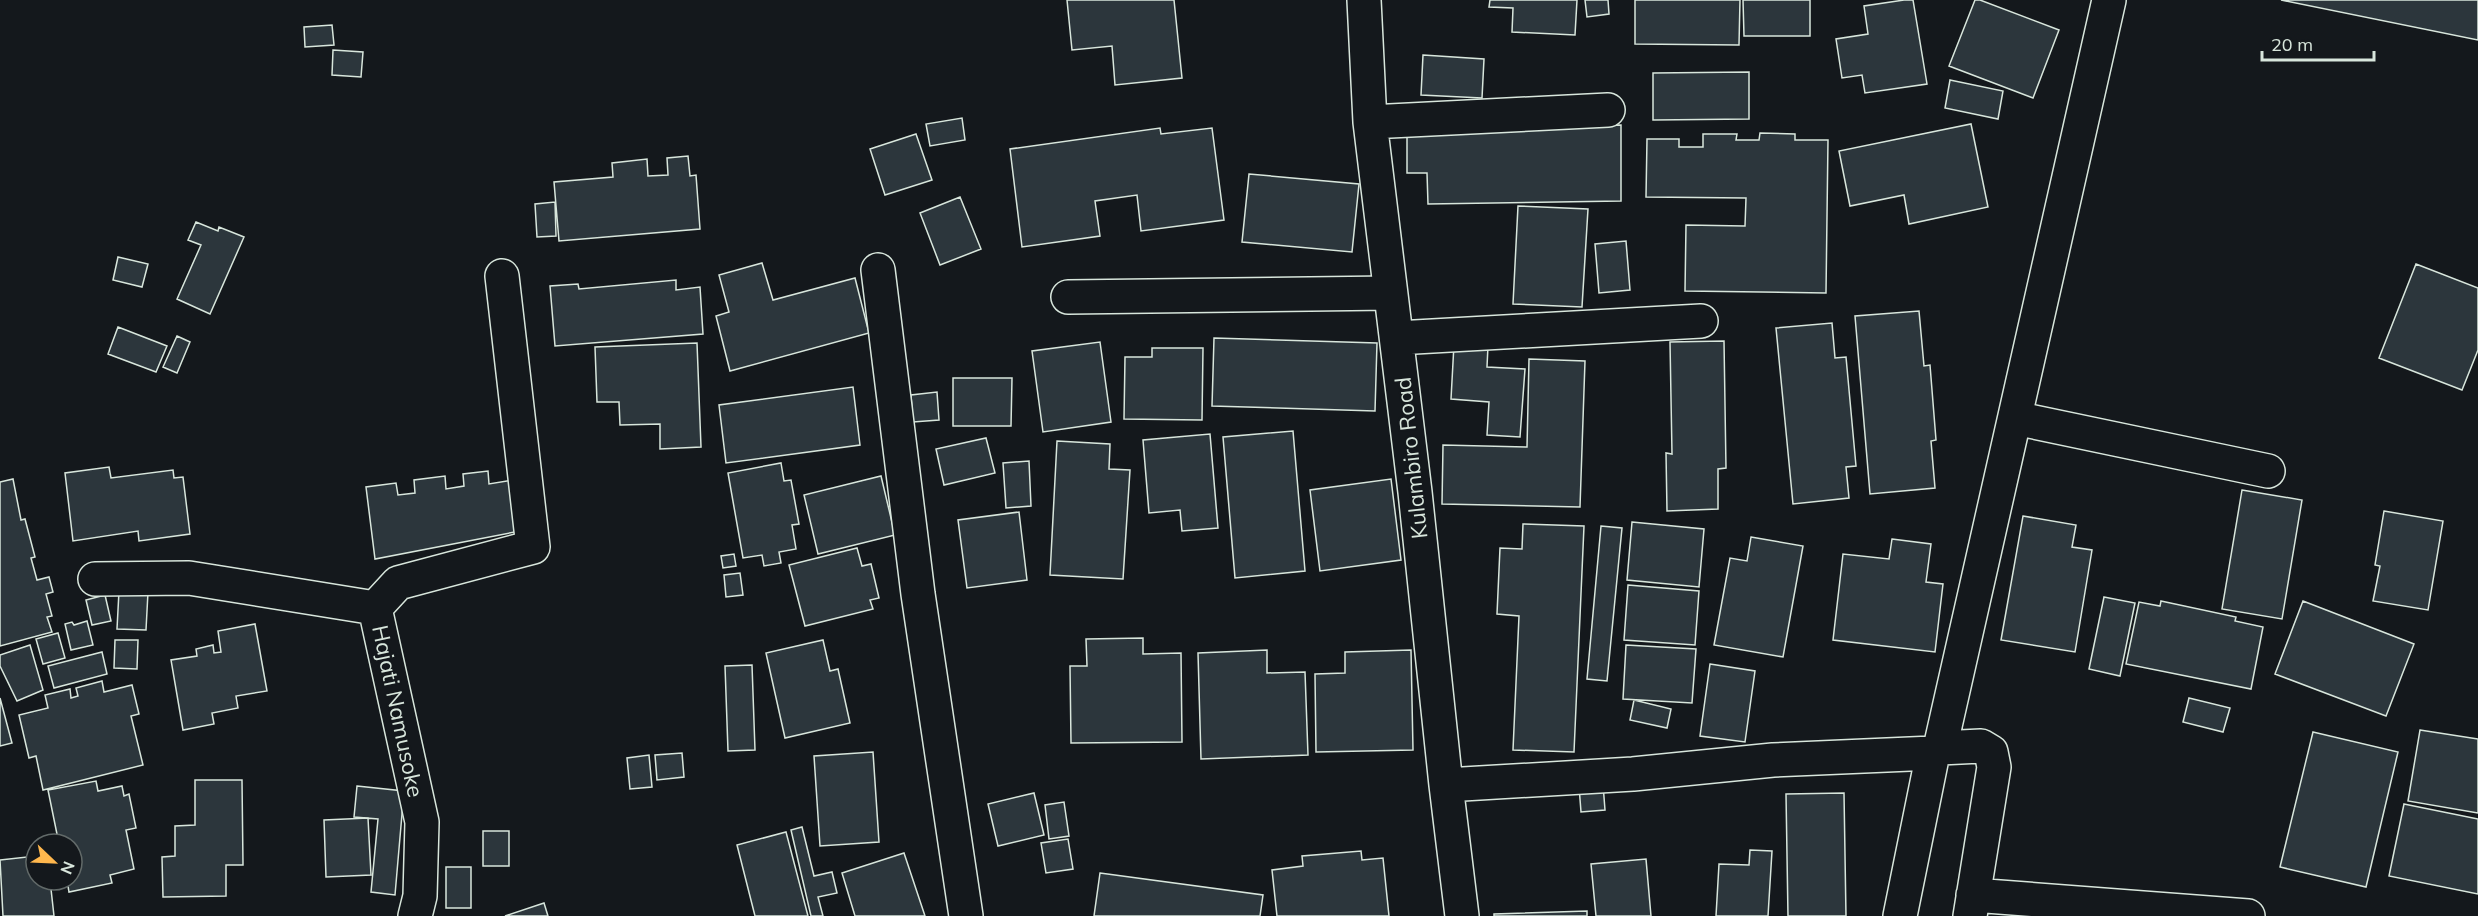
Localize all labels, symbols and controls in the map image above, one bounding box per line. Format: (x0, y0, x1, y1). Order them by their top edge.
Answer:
scale bar (2262, 24, 2374, 62)
text: 20 m (2271, 33, 2313, 56)
street label: Kulambiro Road (1389, 376, 1433, 540)
street label: Hajati Namusoke (366, 622, 430, 800)
north arrow (24, 832, 84, 892)
text: N (56, 858, 79, 877)

